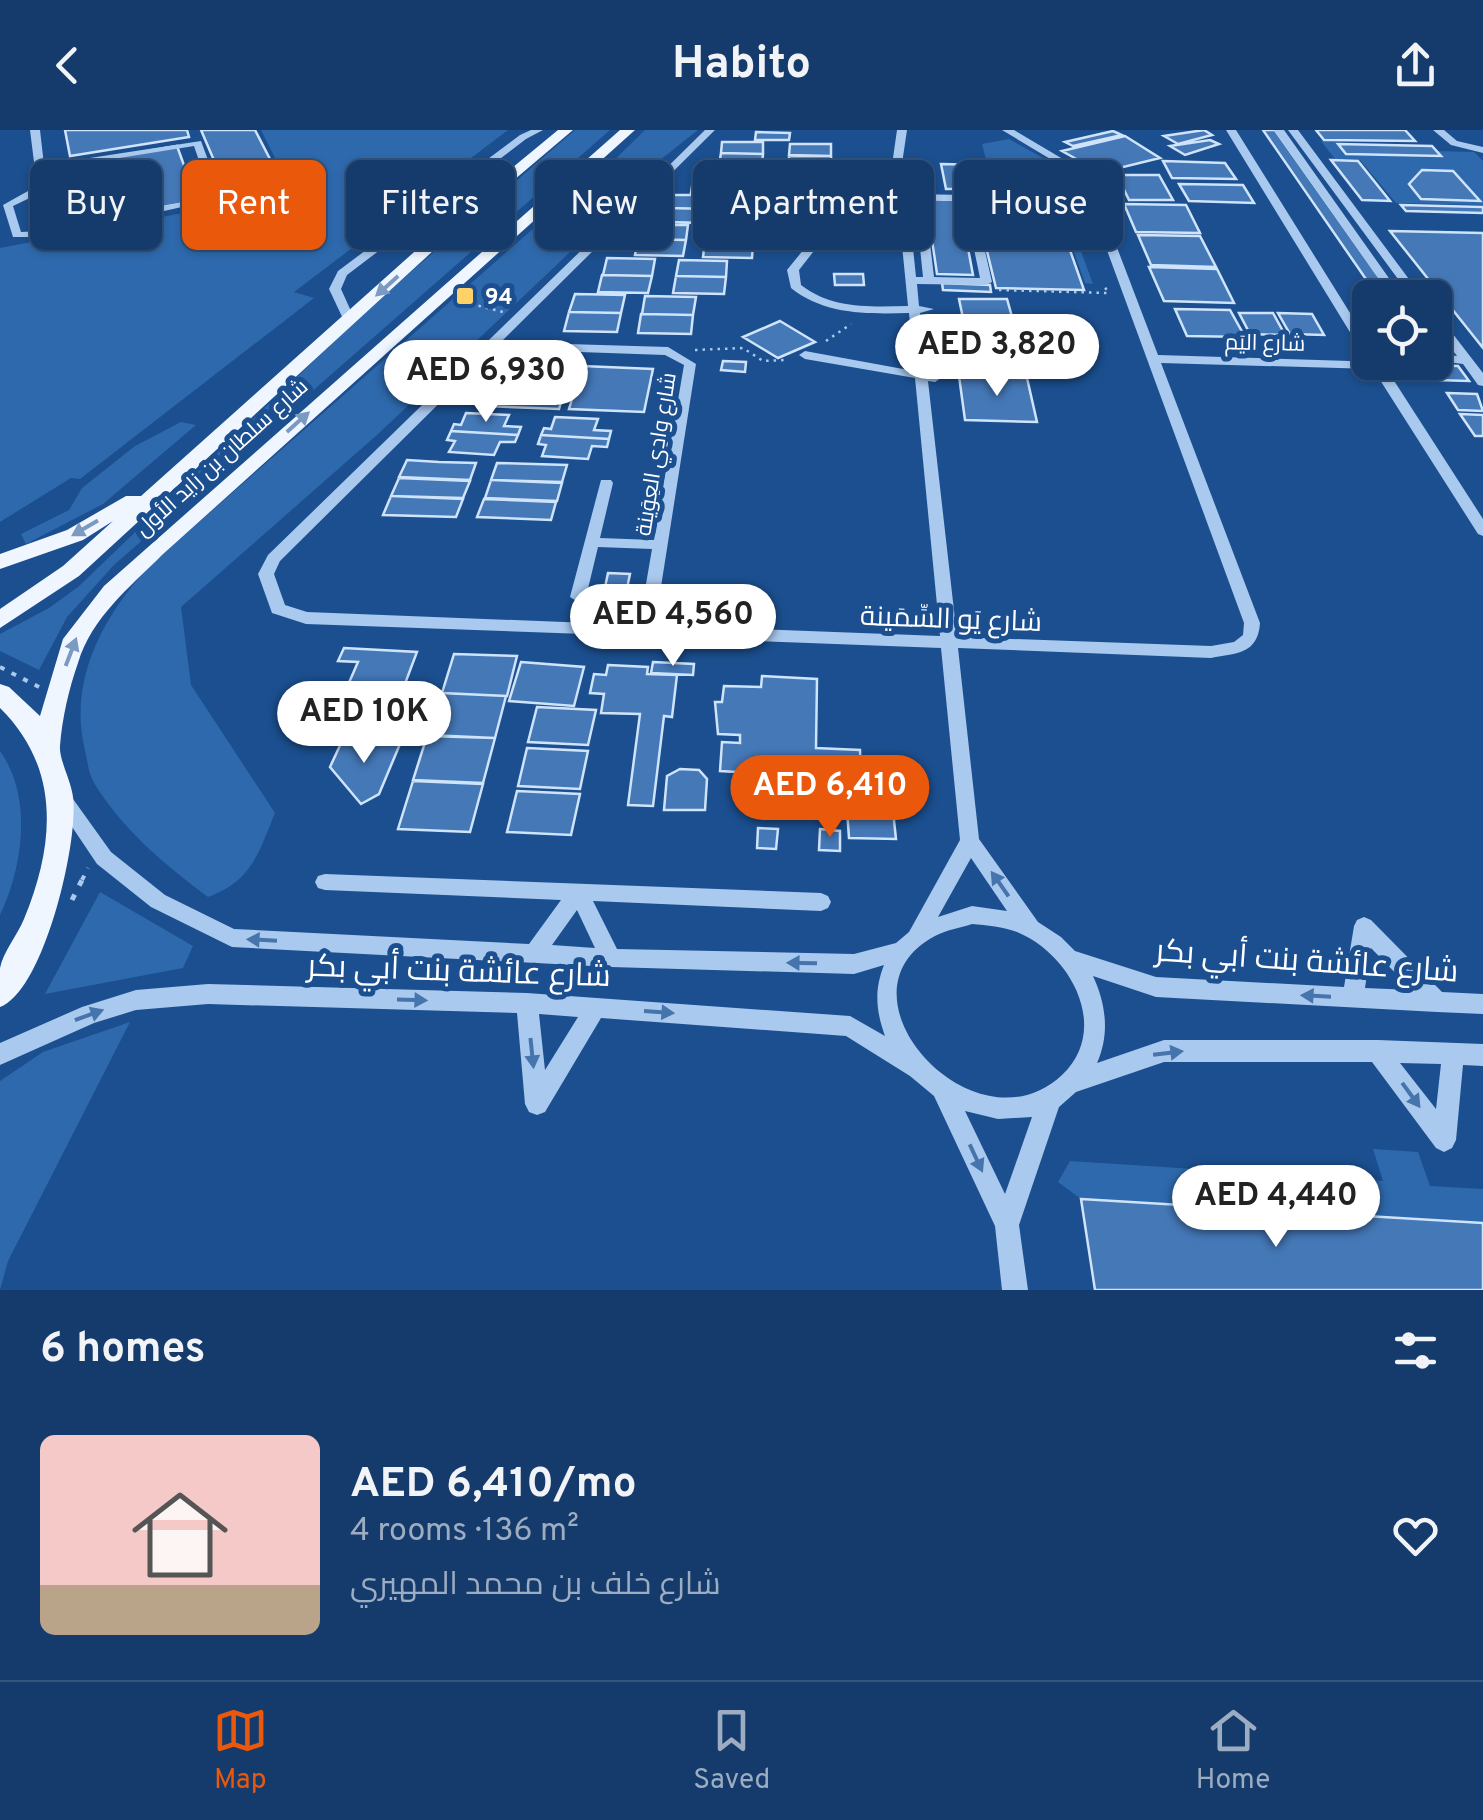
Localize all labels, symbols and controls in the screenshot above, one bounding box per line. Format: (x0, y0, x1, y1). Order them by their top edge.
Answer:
text: Habito (672, 37, 811, 94)
icon: back (40, 38, 95, 93)
icon: share (1388, 38, 1443, 93)
chip: Buy (30, 160, 162, 250)
chip: Rent (182, 160, 326, 250)
chip: Filters (346, 160, 515, 250)
chip: New (535, 160, 673, 250)
chip: Apartment (693, 160, 934, 250)
chip: House (954, 160, 1123, 250)
one-way arrow (375, 274, 399, 297)
map controls (1352, 280, 1452, 380)
button: locate (1352, 280, 1452, 380)
marker: 94 (454, 285, 476, 307)
place label: 94 (485, 285, 513, 312)
pin: AED 3,820 (883, 314, 1111, 399)
text: AED 3,820 (917, 326, 1077, 366)
street label: شارع اليَم (1224, 330, 1306, 359)
pin: AED 6,930 (372, 340, 600, 425)
text: AED 6,930 (406, 352, 566, 392)
street label: شارع وادِي العِوَينة (631, 371, 685, 538)
street label: شارع سلطان بن زايد الأول (131, 374, 315, 544)
one-way arrow (286, 411, 310, 434)
one-way arrow (71, 519, 99, 537)
pin: AED 4,560 (559, 584, 787, 669)
text: AED 4,560 (592, 596, 754, 636)
street label: شارع يَو السِّمَينة (859, 600, 1042, 642)
one-way arrow (63, 636, 79, 666)
pin: AED 10K (272, 681, 456, 766)
text: AED 10K (299, 693, 429, 733)
pin: AED 6,410 (716, 755, 944, 840)
text: AED 6,410 (752, 767, 908, 807)
one-way arrow (991, 871, 1010, 898)
street label: شارع عائشة بنت أبي بكر (1152, 929, 1460, 996)
one-way arrow (246, 932, 278, 948)
street label: شارع عائشة بنت أبي بكر (304, 945, 611, 1000)
one-way arrow (785, 954, 817, 970)
one-way arrow (1299, 988, 1331, 1004)
one-way arrow (396, 992, 428, 1008)
one-way arrow (643, 1004, 675, 1020)
one-way arrow (75, 1007, 105, 1022)
one-way arrow (524, 1038, 540, 1070)
one-way arrow (1153, 1045, 1185, 1061)
one-way arrow (1401, 1082, 1421, 1108)
one-way arrow (967, 1144, 984, 1173)
pin: AED 4,440 (1162, 1165, 1390, 1250)
text: AED 4,440 (1194, 1177, 1358, 1217)
icon: filters (1388, 1323, 1443, 1378)
text: 6 homes (40, 1324, 205, 1377)
text: AED 6,410/mo (350, 1459, 637, 1512)
icon: home (120, 1475, 240, 1595)
icon: heart (1388, 1508, 1443, 1563)
text: 4 rooms · 136 m² (350, 1512, 579, 1552)
text: شارع خلف بن محمد المهيري (350, 1566, 721, 1606)
tab: Map (213, 1703, 268, 1799)
tab: Saved (693, 1703, 770, 1799)
tab: Home (1196, 1703, 1270, 1799)

